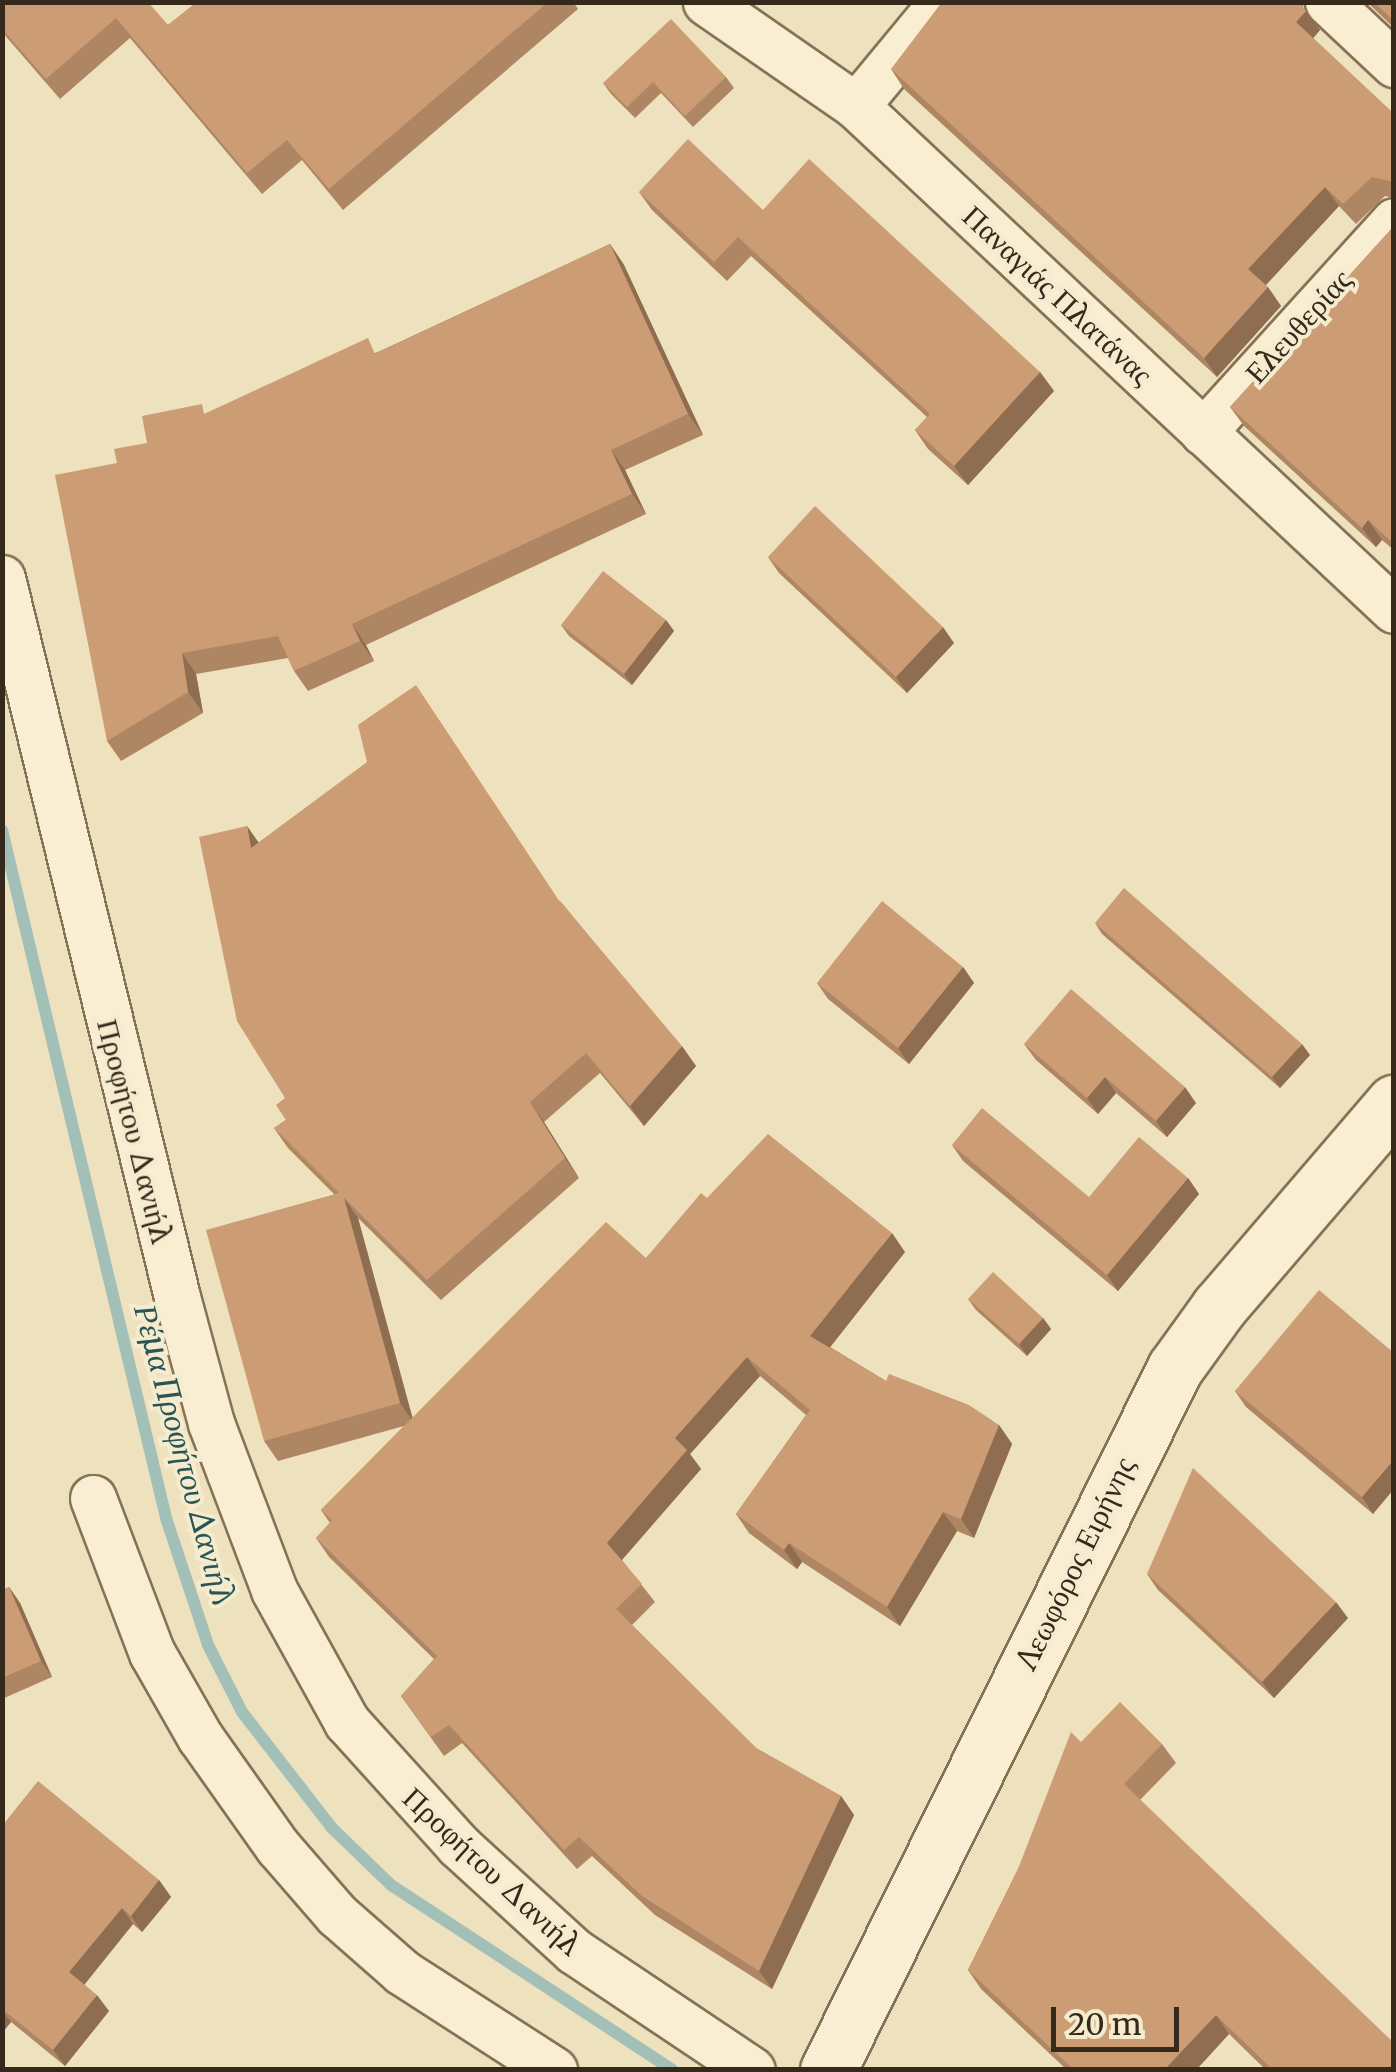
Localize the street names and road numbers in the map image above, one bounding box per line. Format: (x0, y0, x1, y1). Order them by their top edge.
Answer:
street label: Παναγιάς Πλατάνας (956, 198, 1160, 392)
street label: Ελευθερίας (1238, 262, 1358, 390)
street label: Προφήτου Δανιήλ (90, 1015, 180, 1247)
street label: Λεωφόρος Ειρήνης (1008, 1451, 1142, 1675)
street label: Προφήτου Δανιήλ (396, 1780, 588, 1962)

